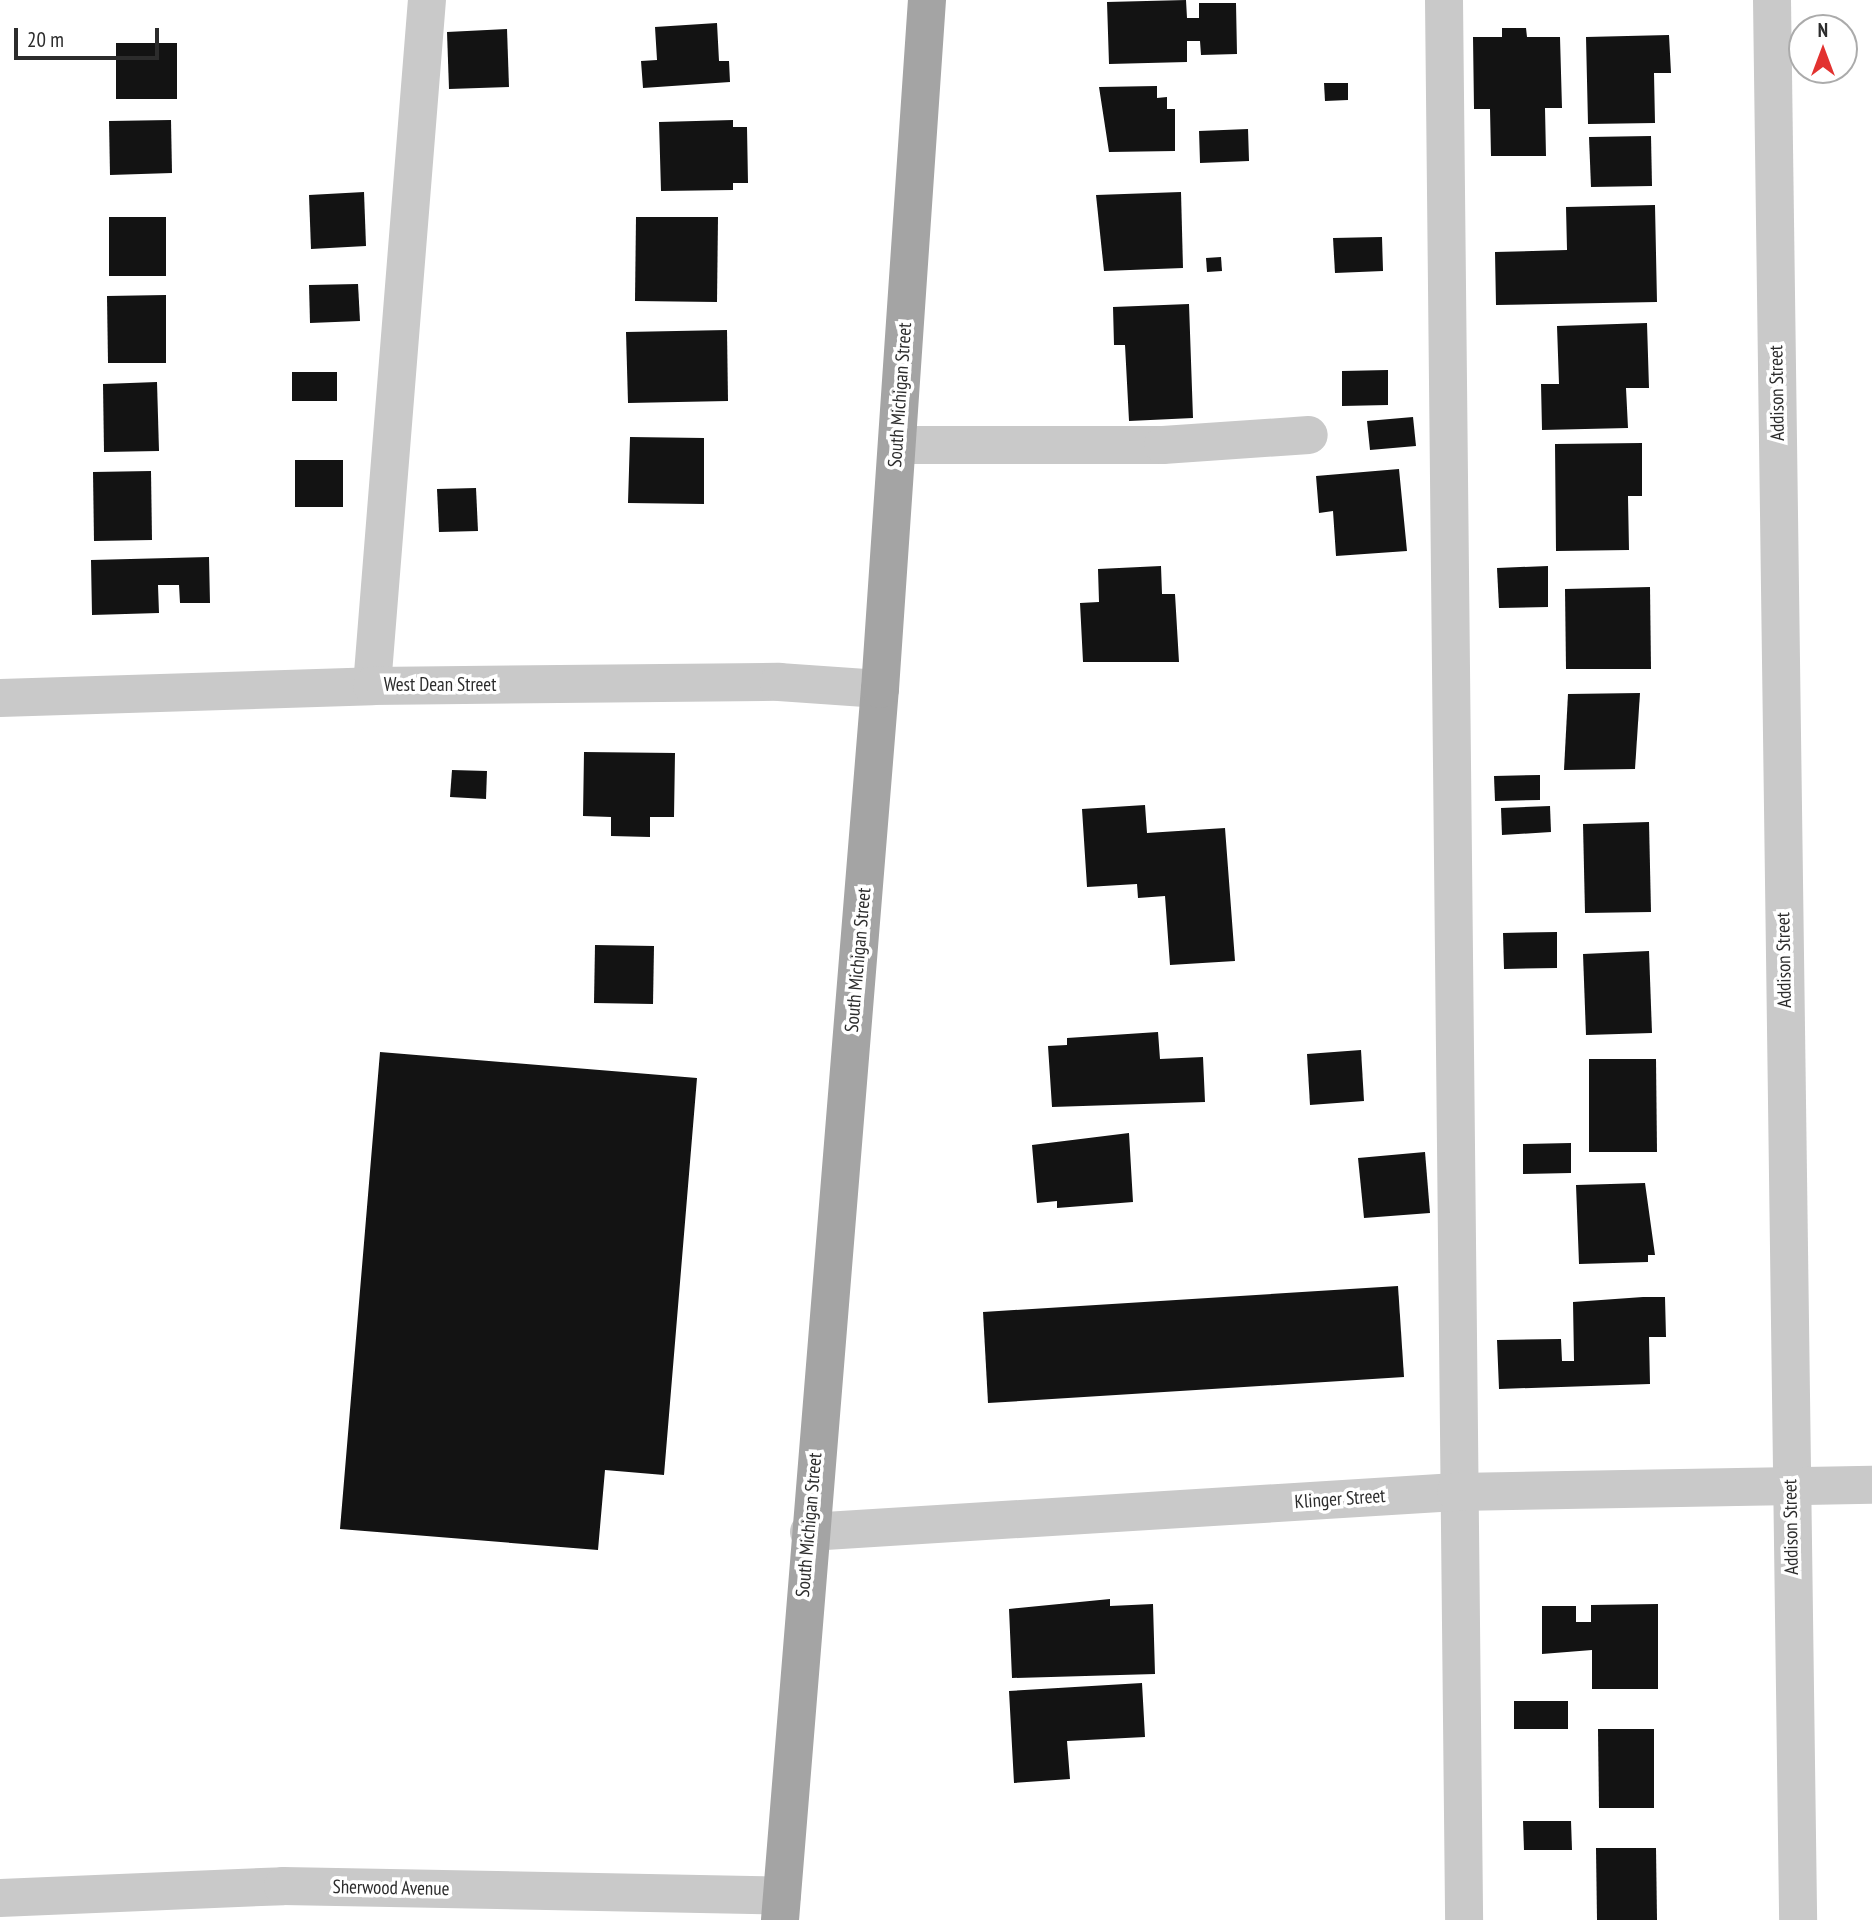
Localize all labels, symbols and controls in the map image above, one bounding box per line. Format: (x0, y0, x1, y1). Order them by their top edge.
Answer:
scale bar (18, 14, 163, 58)
north arrow (1788, 14, 1858, 84)
text: N (1818, 18, 1828, 42)
text: 20 m (27, 26, 64, 53)
street label: South Michigan Street (884, 322, 916, 468)
street label: Addison Street (1765, 345, 1789, 441)
street label: West Dean Street (384, 674, 496, 696)
street label: South Michigan Street (840, 887, 876, 1033)
street label: Addison Street (1772, 912, 1796, 1008)
street label: South Michigan Street (791, 1452, 827, 1598)
street label: Addison Street (1779, 1479, 1803, 1575)
street label: Klinger Street (1294, 1484, 1386, 1514)
street label: Sherwood Avenue (332, 1876, 450, 1900)

